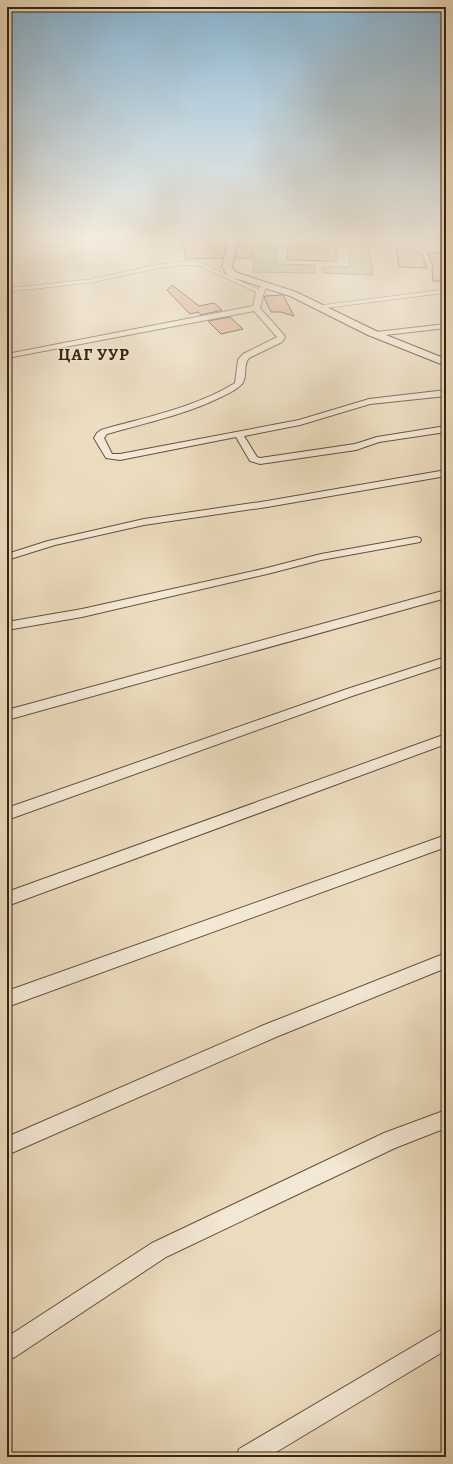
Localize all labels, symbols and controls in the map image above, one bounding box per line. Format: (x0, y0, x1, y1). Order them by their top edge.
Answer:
district label: ЦАГ УУР (58, 343, 130, 366)

